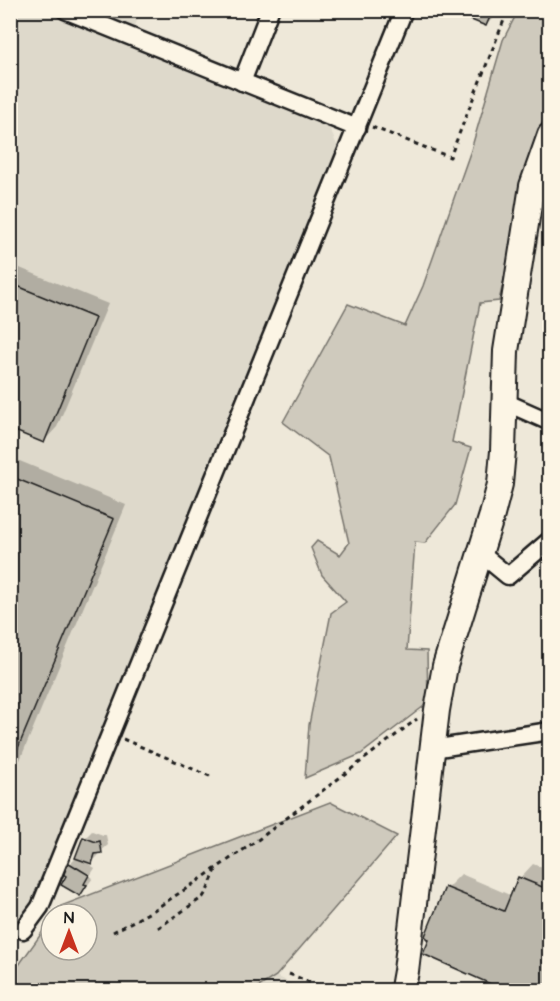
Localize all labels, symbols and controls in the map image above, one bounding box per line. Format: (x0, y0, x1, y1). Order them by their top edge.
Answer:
north arrow (39, 902, 99, 962)
text: N (64, 907, 74, 929)

